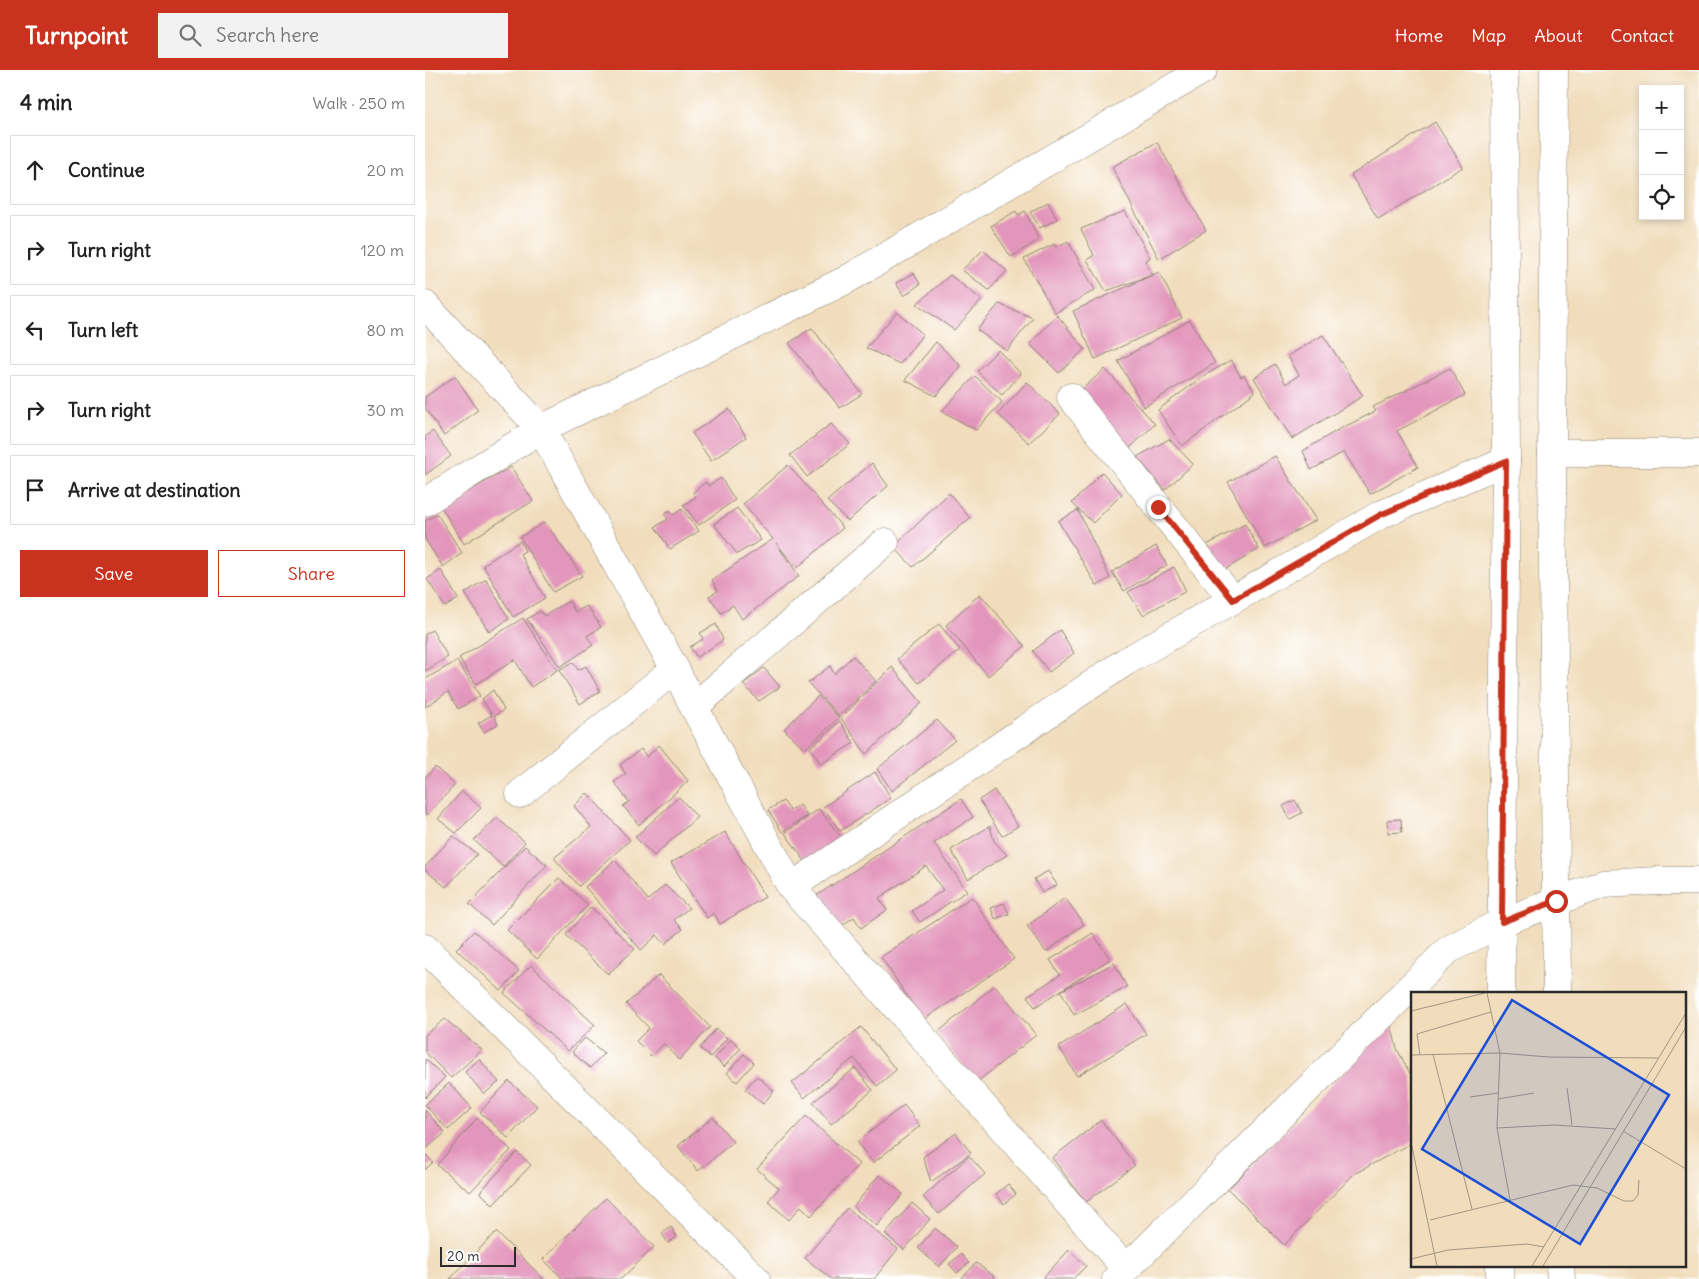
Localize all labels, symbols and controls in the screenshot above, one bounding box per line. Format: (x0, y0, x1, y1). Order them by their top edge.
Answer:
search box (158, 13, 508, 58)
text: Turnpoint (25, 20, 128, 50)
icon: search (176, 21, 204, 49)
text: Search here (216, 23, 319, 47)
text: Home (1395, 24, 1443, 47)
text: Map (1471, 24, 1506, 47)
text: About (1534, 24, 1582, 47)
text: Contact (1610, 24, 1674, 47)
map controls (1639, 85, 1684, 220)
button: + (1639, 85, 1684, 130)
text: 4 min (20, 89, 72, 116)
text: Walk · 250 m (313, 93, 405, 113)
button: − (1639, 130, 1684, 175)
icon: ahead (21, 156, 49, 184)
text: Continue (68, 158, 145, 182)
text: 20 m (367, 160, 404, 180)
button: locate (1639, 175, 1684, 220)
icon: right (21, 236, 49, 264)
text: Turn right (68, 238, 151, 262)
text: 120 m (361, 240, 404, 260)
icon: left (21, 316, 49, 344)
text: Turn left (68, 318, 138, 342)
text: 80 m (366, 320, 404, 340)
icon: right (21, 396, 49, 424)
text: Turn right (68, 398, 151, 422)
text: 30 m (367, 400, 404, 420)
icon: arrive (21, 476, 49, 504)
text: Arrive at destination (68, 478, 241, 502)
route end (1147, 496, 1170, 519)
button: Save (20, 550, 208, 597)
button: Share (218, 550, 405, 597)
route start (1545, 890, 1568, 913)
inset map (1411, 992, 1687, 1266)
scale bar (440, 1244, 516, 1267)
text: 20 m (447, 1247, 480, 1265)

